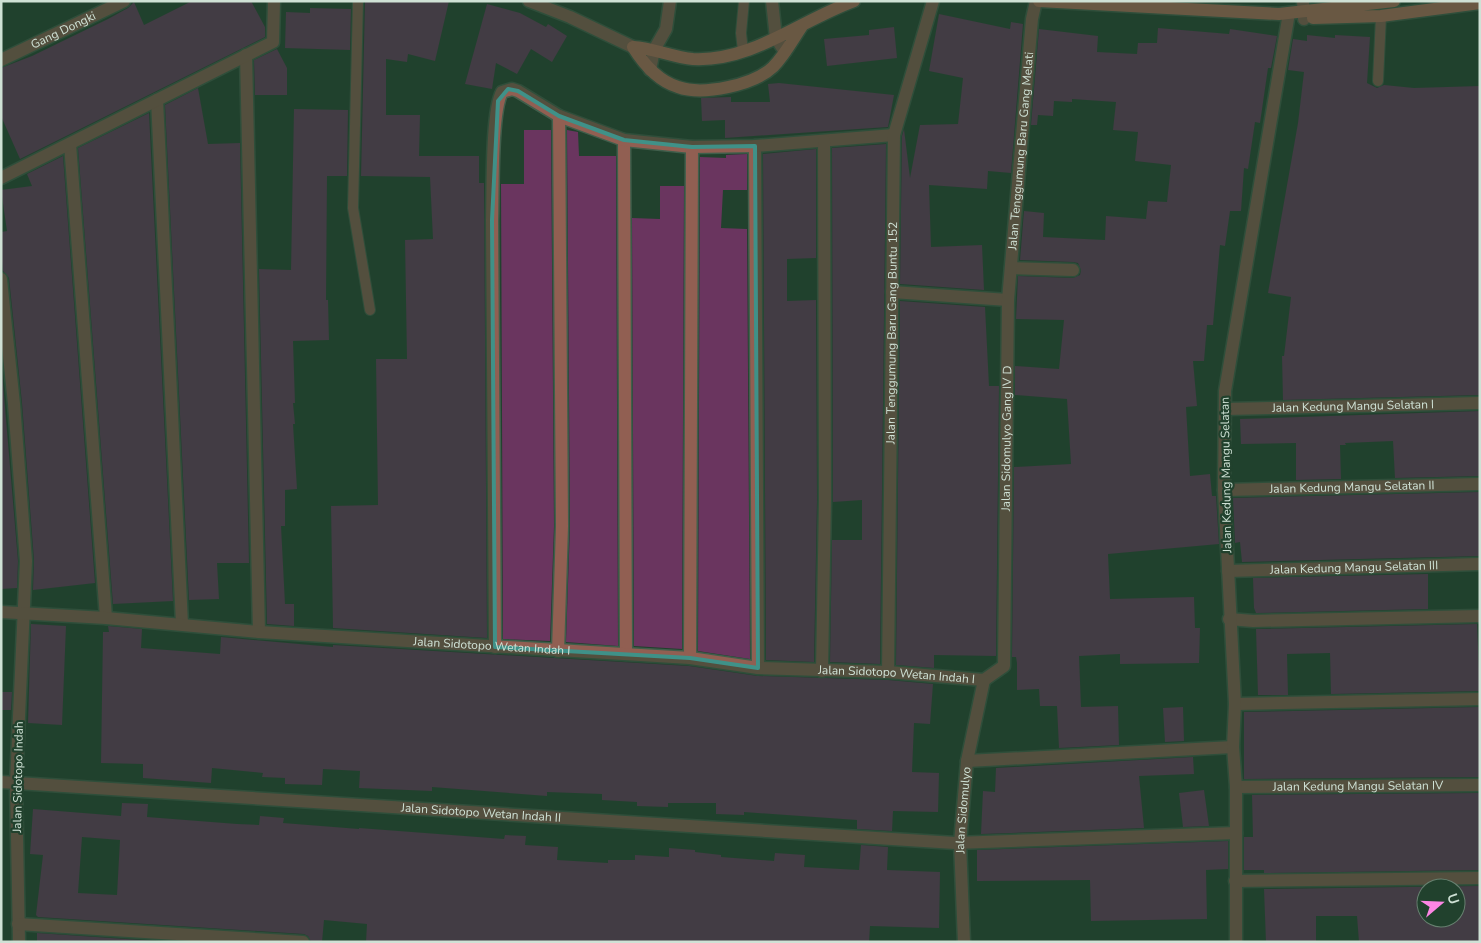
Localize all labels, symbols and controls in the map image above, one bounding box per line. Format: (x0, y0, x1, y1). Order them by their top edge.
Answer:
street label: Gang Dongki (28, 8, 98, 53)
street label: Jalan Tenggumung Baru Gang Melati (1004, 51, 1037, 252)
street label: Jalan Tenggumung Baru Gang Buntu 152 (883, 222, 901, 445)
street label: Jalan Sidomulyo Gang IV D (998, 365, 1015, 512)
street label: Jalan Kedung Mangu Selatan I (1271, 396, 1434, 416)
street label: Jalan Kedung Mangu Selatan (1217, 397, 1235, 554)
street label: Jalan Kedung Mangu Selatan II (1268, 477, 1435, 497)
street label: Jalan Kedung Mangu Selatan III (1269, 557, 1438, 578)
street label: Jalan Sidotopo Wetan Indah I (412, 633, 571, 659)
street label: Jalan Sidotopo Wetan Indah I (817, 662, 976, 687)
street label: Jalan Sidotopo Indah (9, 721, 27, 834)
street label: Jalan Sidomulyo (952, 766, 975, 855)
street label: Jalan Kedung Mangu Selatan IV (1272, 777, 1444, 795)
street label: Jalan Sidotopo Wetan Indah II (400, 800, 562, 826)
north arrow (1416, 878, 1466, 928)
text: U (1442, 891, 1463, 907)

